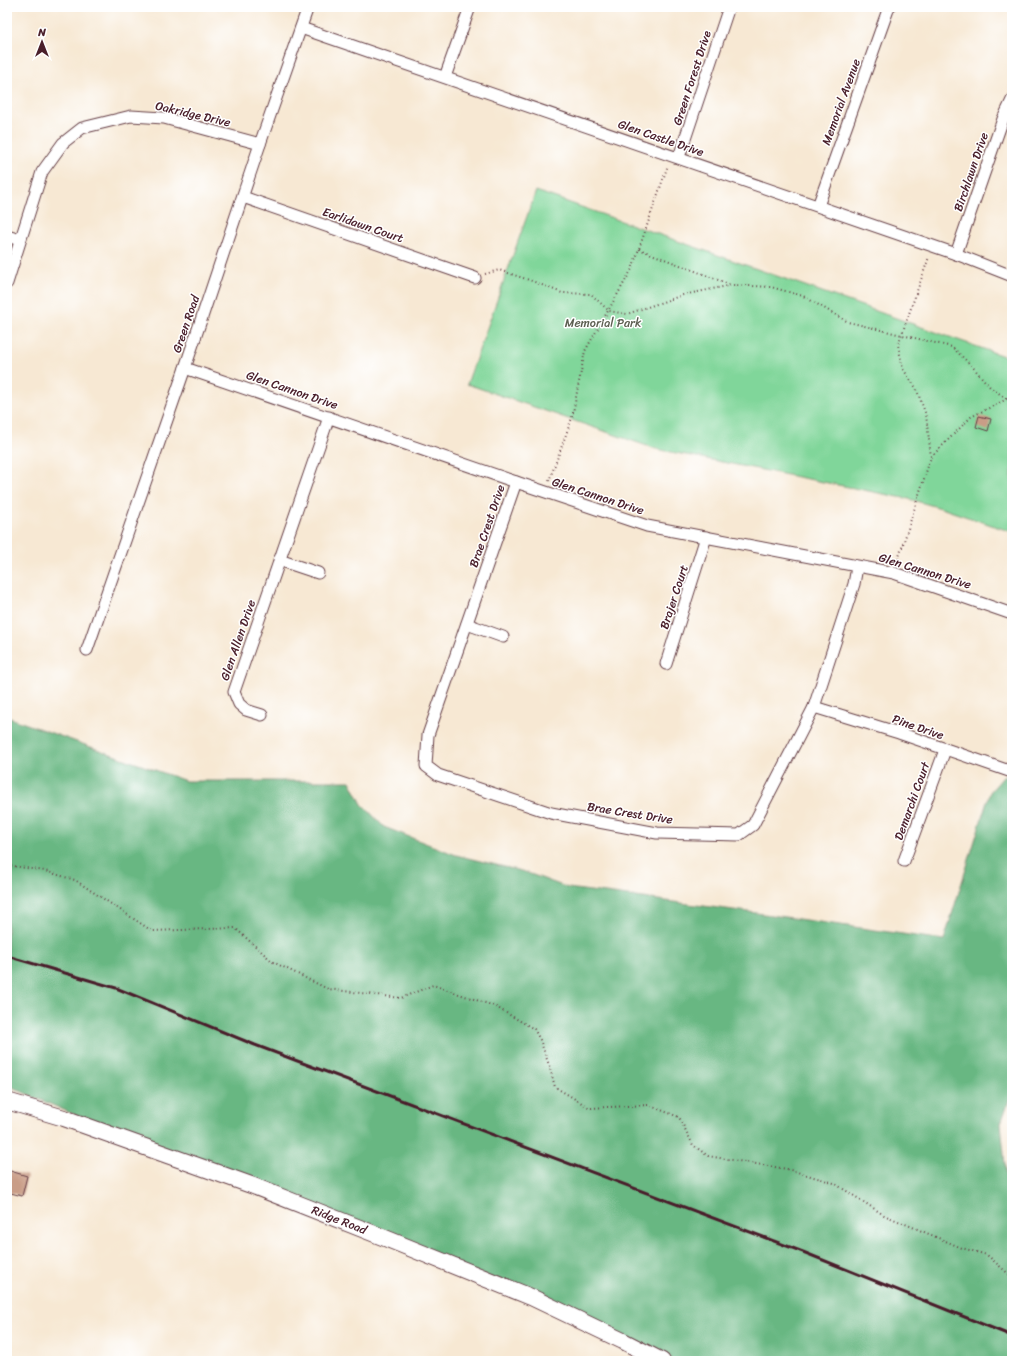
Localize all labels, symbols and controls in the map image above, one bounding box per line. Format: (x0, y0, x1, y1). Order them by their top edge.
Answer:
north arrow (22, 22, 62, 62)
text: N (37, 23, 46, 42)
street label: Green Forest Drive (666, 28, 718, 128)
street label: Memorial Avenue (815, 56, 867, 148)
street label: Oakridge Drive (153, 95, 233, 133)
street label: Glen Castle Drive (615, 113, 707, 163)
street label: Birchlawn Drive (947, 129, 995, 215)
street label: Earlidawn Court (319, 201, 407, 249)
street label: Green Road (166, 291, 206, 356)
park label: Memorial Park (565, 312, 642, 334)
street label: Glen Cannon Drive (243, 364, 341, 416)
street label: Glen Cannon Drive (549, 471, 647, 521)
street label: Brae Crest Drive (463, 482, 511, 570)
street label: Glen Cannon Drive (876, 546, 974, 596)
street label: Brajer Court (653, 562, 695, 632)
street label: Glen Allen Drive (214, 597, 262, 683)
street label: Pine Drive (889, 708, 947, 746)
street label: Demarchi Court (888, 758, 937, 843)
street label: Brae Crest Drive (586, 795, 674, 831)
street label: Ridge Road (308, 1199, 371, 1241)

